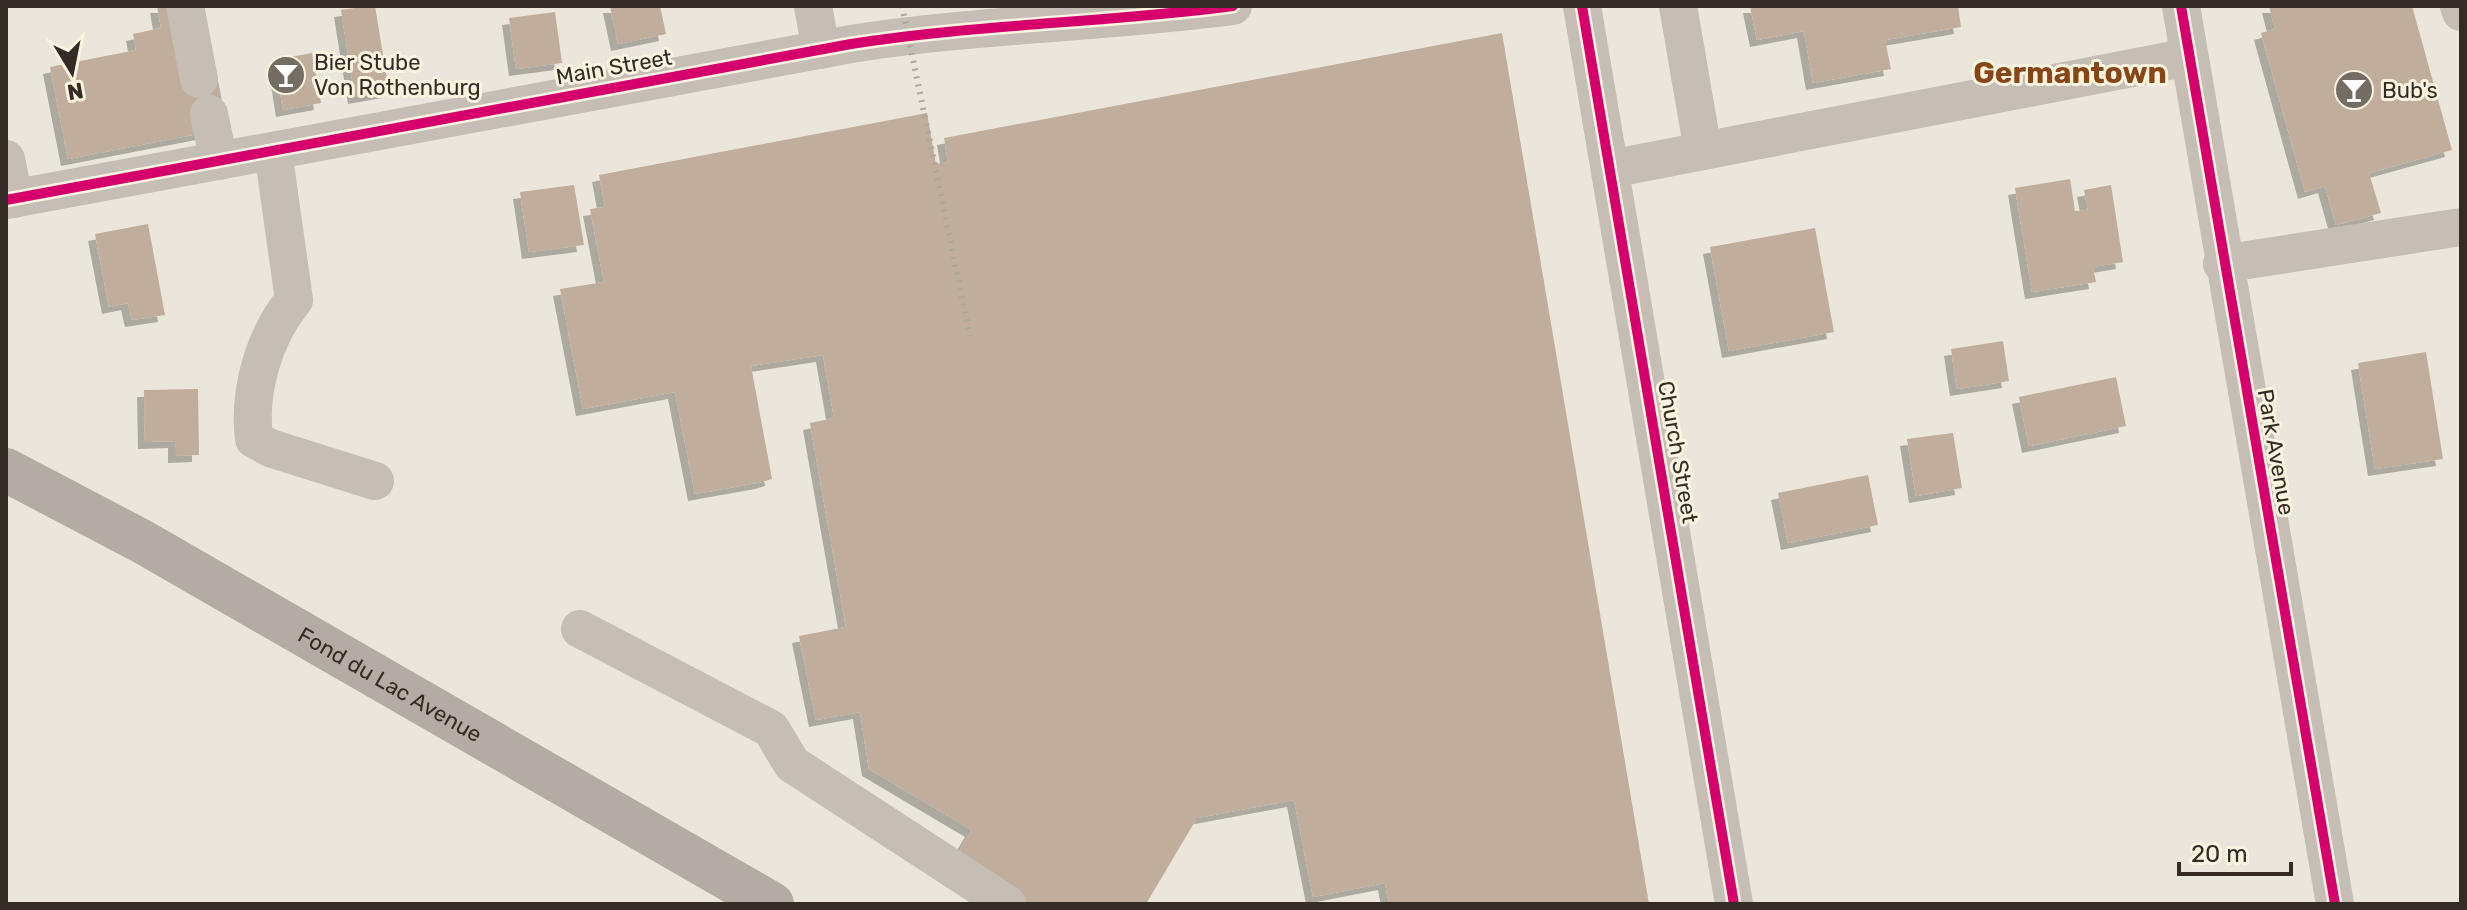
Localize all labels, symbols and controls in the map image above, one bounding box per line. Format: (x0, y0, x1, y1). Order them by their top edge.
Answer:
north arrow (32, 32, 112, 112)
street label: Main Street (554, 43, 674, 90)
place label: Bier Stube Von Rothenburg (314, 49, 481, 101)
bar icon: Bier Stube Von Rothenburg (265, 54, 307, 96)
district label: Germantown (1973, 55, 2167, 91)
bar icon: Bub's (2333, 69, 2375, 111)
text: N (65, 77, 86, 106)
place label: Bub's (2382, 77, 2438, 104)
street label: Church Street (1652, 379, 1704, 526)
street label: Park Avenue (2252, 387, 2300, 517)
street label: Fond du Lac Avenue (294, 621, 487, 748)
scale bar (2179, 826, 2291, 876)
text: 20 m (2191, 840, 2248, 868)

